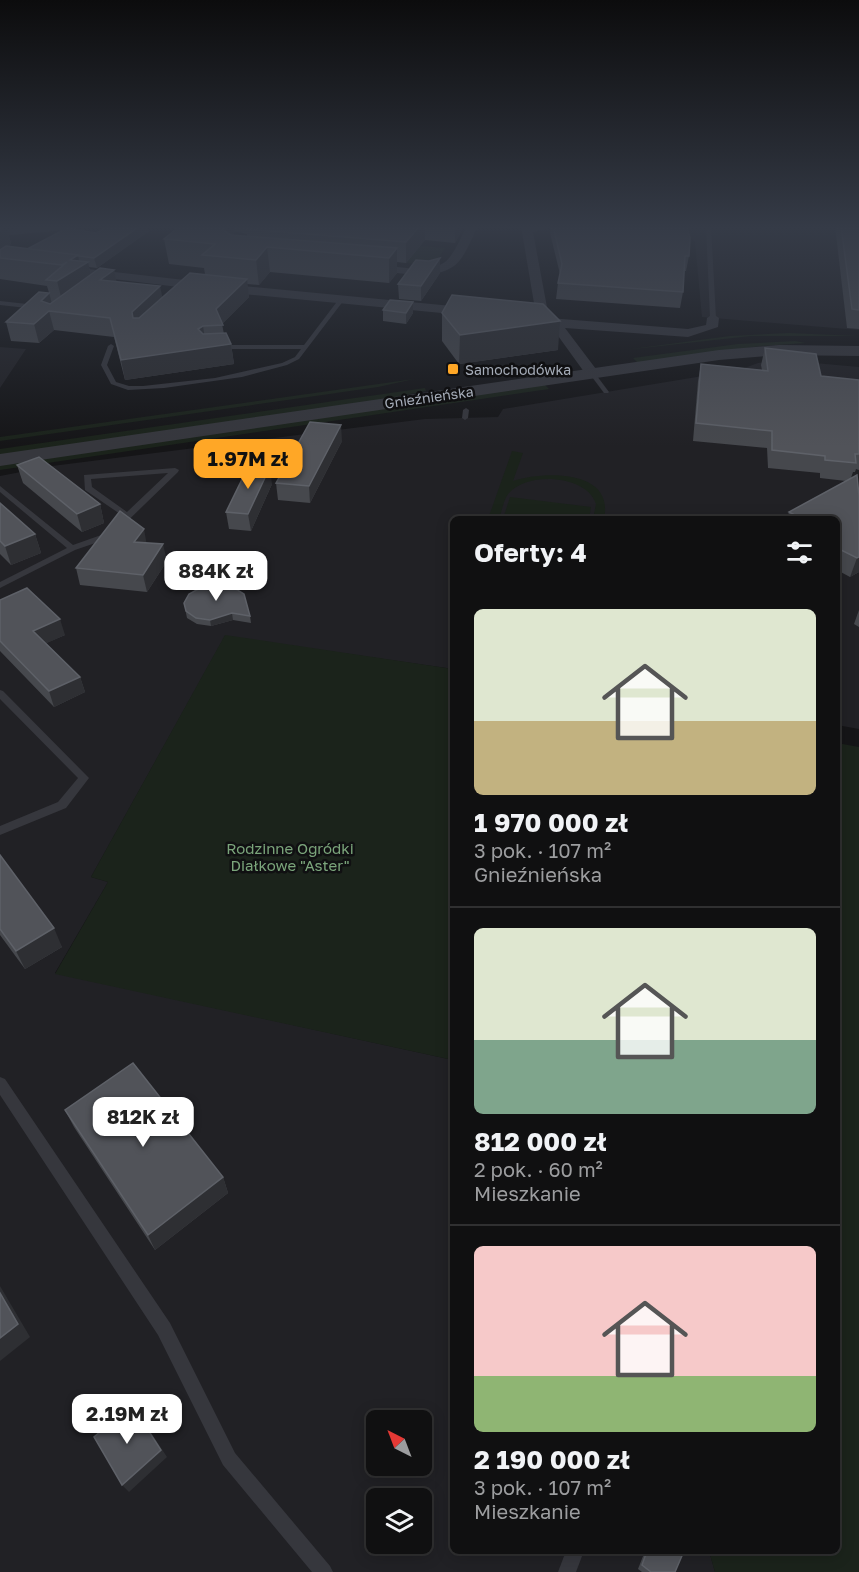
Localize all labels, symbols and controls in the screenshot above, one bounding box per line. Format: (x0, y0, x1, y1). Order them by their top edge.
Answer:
place label: Samochodówka (465, 361, 571, 378)
marker: Samochodówka (446, 362, 460, 376)
street label: Gnieźnieńska (383, 382, 475, 412)
pin: 1.97M zł (186, 439, 310, 490)
text: 1.97M zł (208, 446, 288, 470)
icon: filters (783, 536, 816, 569)
text: Oferty: 4 (474, 537, 587, 568)
pin: 884K zł (161, 551, 271, 602)
text: 884K zł (178, 558, 254, 582)
icon: home (591, 648, 699, 756)
text: 1 970 000 zł (474, 807, 628, 838)
text: 3 pok. · 107 m² (474, 838, 611, 862)
park label: Rodzinne Ogródki Diałkowe "Aster" (226, 839, 354, 874)
text: Gnieźnieńska (474, 862, 602, 886)
icon: home (591, 967, 699, 1075)
pin: 812K zł (88, 1097, 198, 1148)
text: 812K zł (107, 1104, 179, 1128)
text: 812 000 zł (474, 1126, 607, 1157)
text: 2 pok. · 60 m² (474, 1157, 603, 1181)
text: Mieszkanie (474, 1181, 581, 1205)
icon: home (591, 1285, 699, 1393)
pin: 2.19M zł (65, 1394, 189, 1445)
text: 2.19M zł (86, 1401, 168, 1425)
north arrow (366, 1410, 432, 1476)
map controls (366, 1410, 432, 1554)
text: 2 190 000 zł (474, 1444, 630, 1475)
text: 3 pok. · 107 m² (474, 1475, 611, 1499)
button: layers (366, 1488, 432, 1554)
text: Mieszkanie (474, 1499, 581, 1523)

